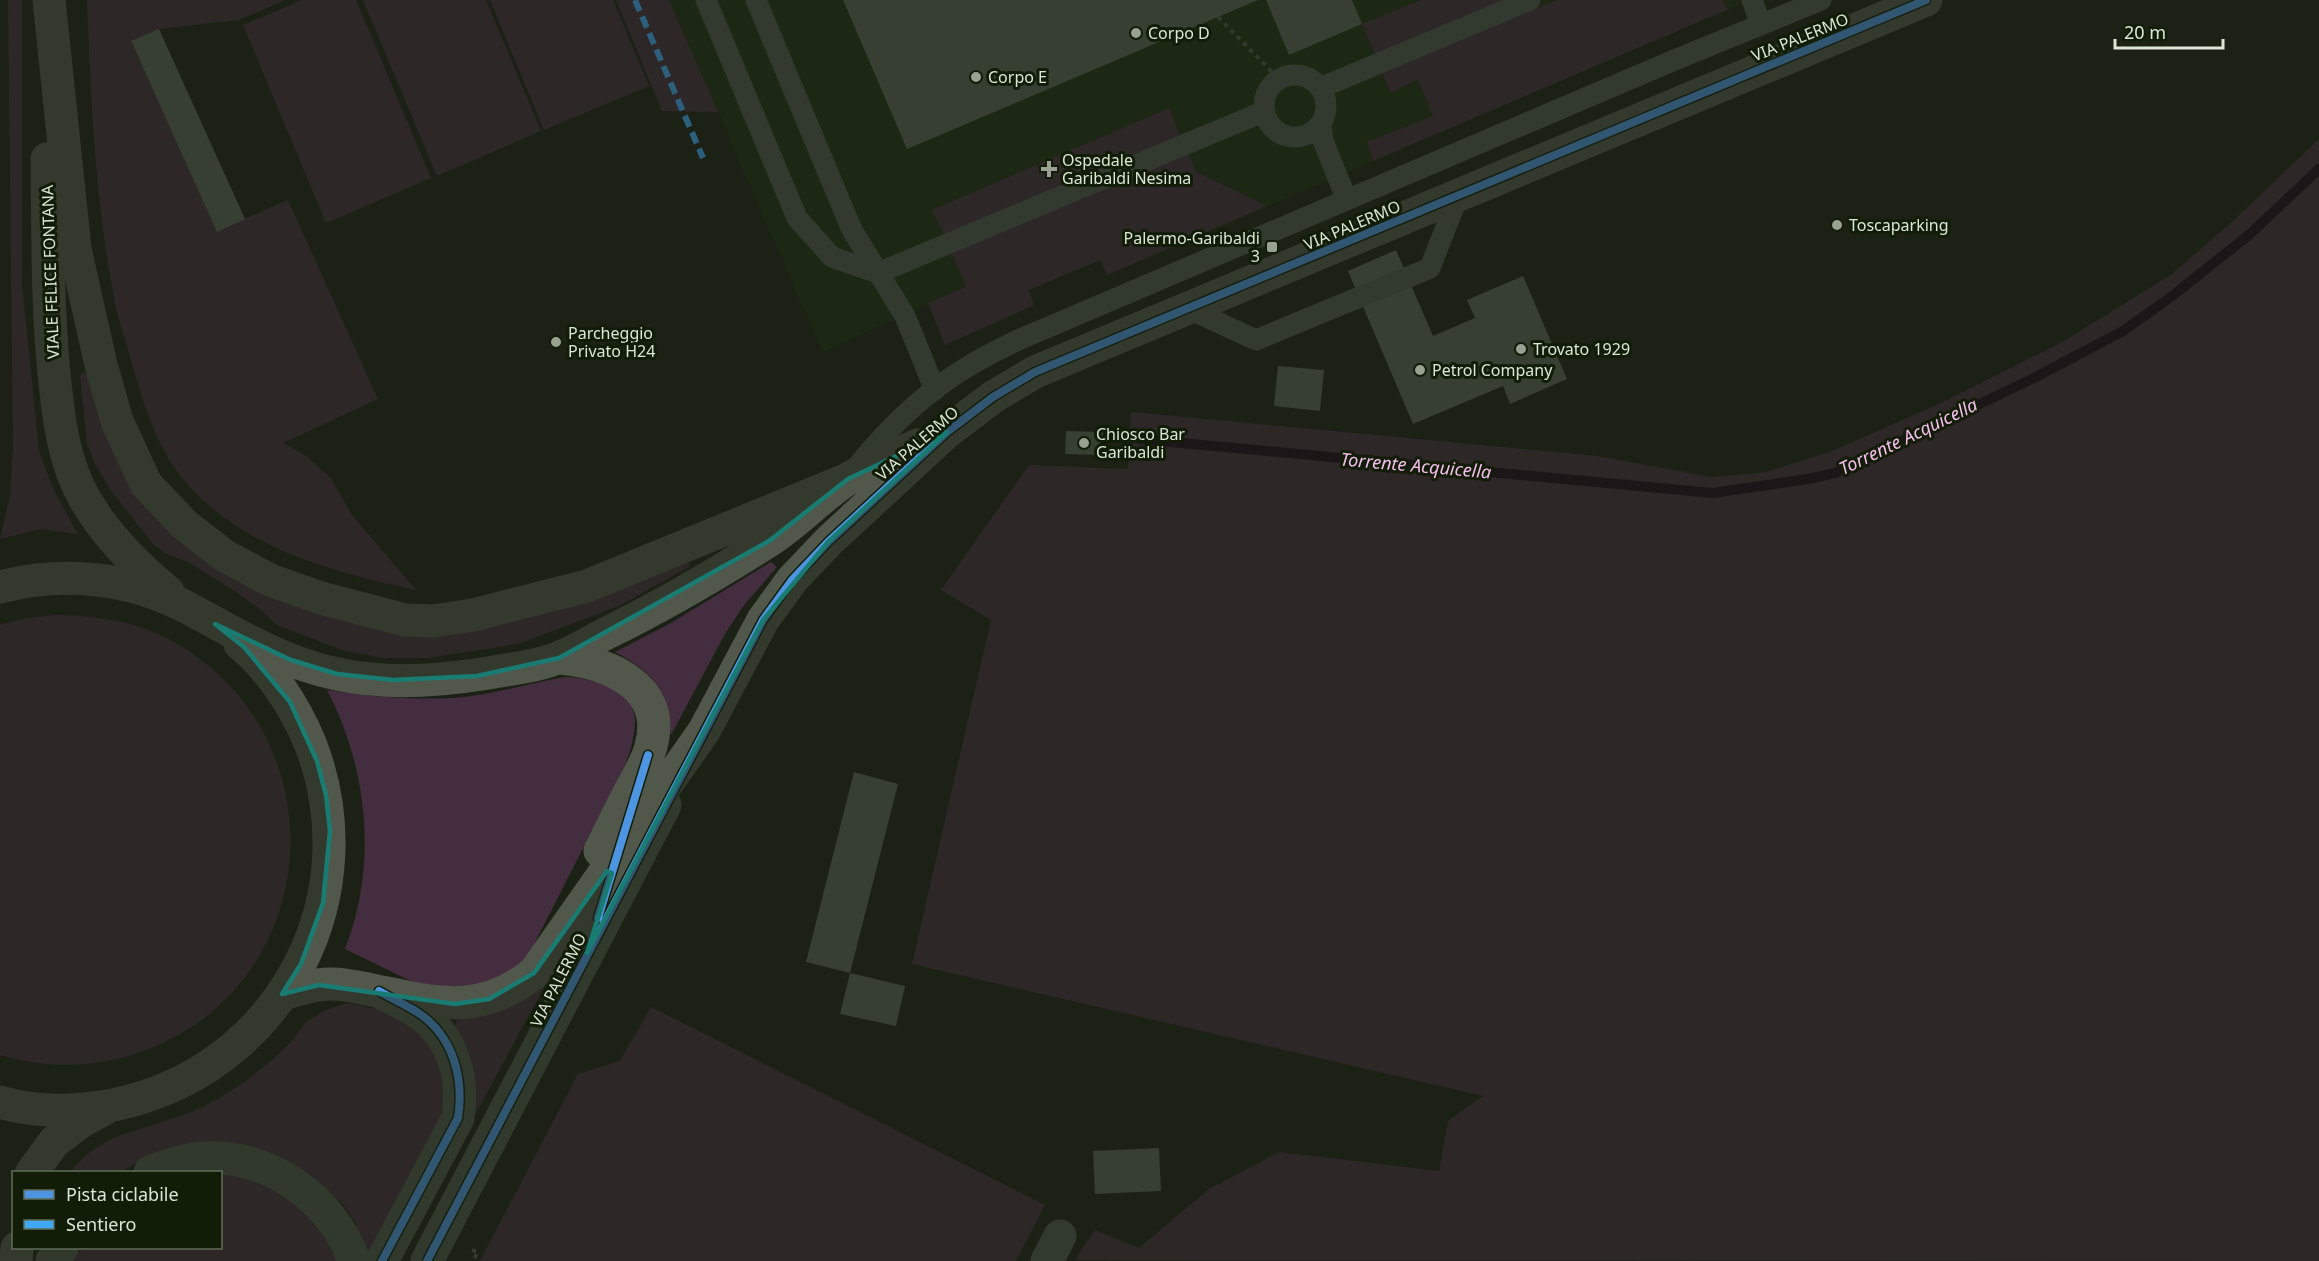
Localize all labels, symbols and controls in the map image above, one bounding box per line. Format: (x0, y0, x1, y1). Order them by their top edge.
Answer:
street label: VIA PALERMO (1748, 8, 1852, 66)
scale bar (2115, 12, 2223, 50)
text: 20 m (2124, 20, 2166, 44)
place label: Corpo D (1148, 22, 1210, 44)
marker: Corpo D (1129, 26, 1143, 40)
place label: Corpo E (988, 66, 1047, 88)
marker: Corpo E (969, 70, 983, 84)
place label: Ospedale Garibaldi Nesima (1062, 149, 1191, 189)
marker: Ospedale Garibaldi Nesima (1040, 160, 1058, 178)
street label: VIALE FELICE FONTANA (36, 184, 64, 359)
street label: VIA PALERMO (1300, 195, 1404, 255)
place label: Toscaparking (1849, 214, 1949, 236)
marker: Toscaparking (1830, 218, 1844, 232)
place label: Palermo-Garibaldi 3 (1124, 227, 1260, 267)
marker: Palermo-Garibaldi 3 (1265, 240, 1279, 254)
place label: Parcheggio Privato H24 (568, 322, 655, 362)
marker: Parcheggio Privato H24 (549, 335, 563, 349)
place label: Trovato 1929 (1533, 338, 1630, 360)
marker: Trovato 1929 (1514, 342, 1528, 356)
place label: Petrol Company (1432, 359, 1553, 381)
marker: Petrol Company (1413, 363, 1427, 377)
water label: Torrente Acquicella (1835, 392, 1981, 480)
street label: VIA PALERMO (871, 401, 963, 485)
place label: Chiosco Bar Garibaldi (1096, 423, 1185, 463)
marker: Chiosco Bar Garibaldi (1077, 436, 1091, 450)
water label: Torrente Acquicella (1340, 446, 1492, 484)
street label: VIA PALERMO (525, 929, 591, 1031)
legend (12, 1171, 222, 1249)
text: Pista ciclabile (66, 1182, 179, 1206)
text: Sentiero (66, 1212, 136, 1236)

